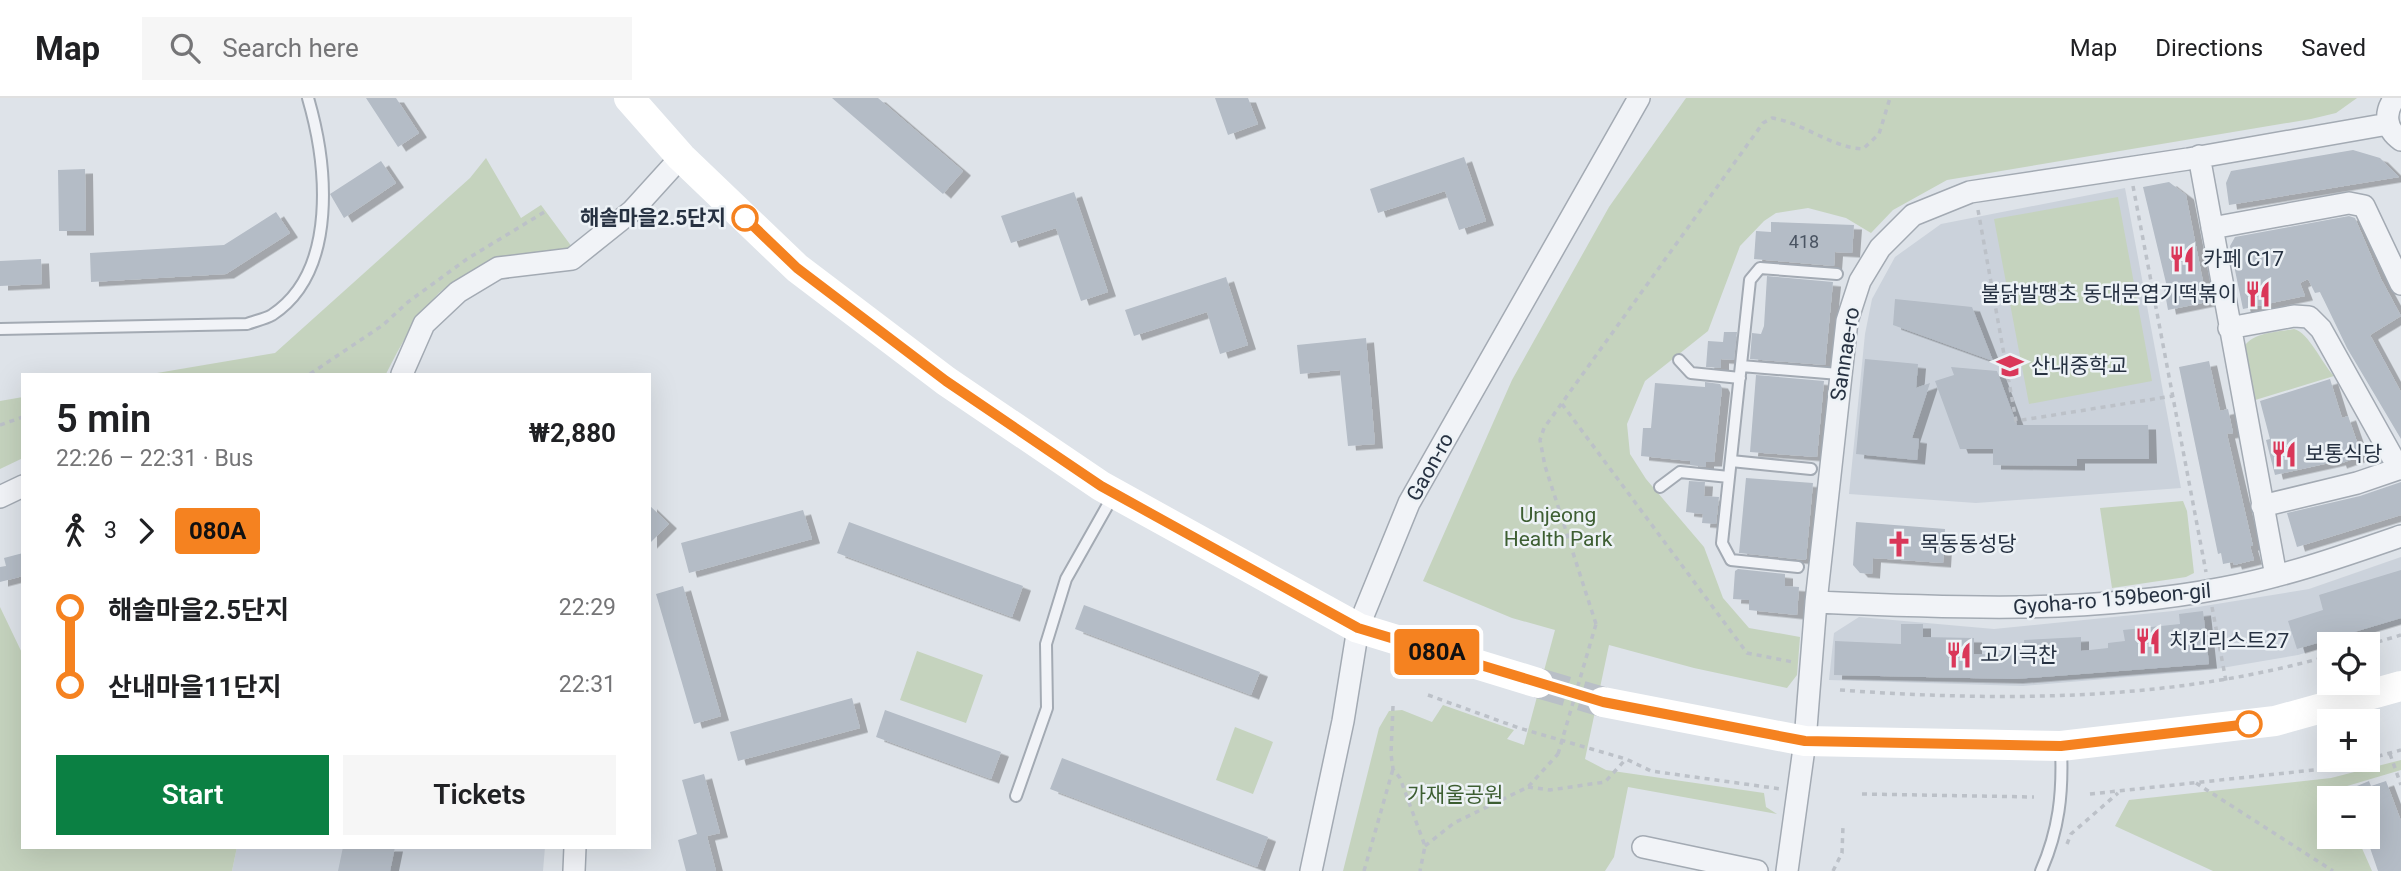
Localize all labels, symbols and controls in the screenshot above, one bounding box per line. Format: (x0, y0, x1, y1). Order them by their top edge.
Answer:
search box (142, 17, 632, 80)
text: Map (35, 29, 100, 68)
icon: search (166, 29, 204, 67)
text: Search here (222, 33, 359, 63)
text: Map (2070, 34, 2117, 62)
text: Directions (2155, 34, 2263, 62)
text: Saved (2301, 34, 2366, 62)
marker: 해솔마을2.5단지 (732, 205, 758, 231)
place label: 해솔마을2.5단지 (580, 206, 726, 230)
house number: 418 (1789, 231, 1819, 252)
restaurant icon: 카페 C17 (2167, 244, 2197, 274)
place label: 카페 C17 (2203, 247, 2284, 271)
restaurant icon: 불닭발땡초 동대문엽기떡볶이 (2243, 279, 2273, 309)
place label: 불닭발땡초 동대문엽기떡볶이 (1981, 282, 2237, 306)
street label: Sannae-ro (1826, 306, 1864, 402)
school or university icon: 산내중학교 (1995, 351, 2025, 381)
place label: 산내중학교 (2031, 354, 2128, 378)
text: 5 min (56, 397, 151, 441)
text: ₩2,880 (529, 418, 616, 448)
street label: Gaon-ro (1402, 429, 1458, 505)
restaurant icon: 보통식당 (2269, 439, 2299, 469)
place label: 보통식당 (2305, 442, 2382, 466)
text: 22:26 – 22:31 · Bus (56, 445, 253, 472)
park label: Unjeong Health Park (1504, 503, 1613, 551)
icon: walk (56, 512, 94, 550)
icon: forward (127, 512, 165, 550)
text: 3 (104, 517, 117, 544)
text: 080A (189, 517, 246, 545)
church icon: 목동동성당 (1884, 529, 1914, 559)
place label: 목동동성당 (1920, 532, 2017, 556)
street label: Gyoha-ro 159beon-gil (2012, 578, 2212, 620)
text: 22:29 (559, 594, 616, 621)
text: 해솔마을2.5단지 (108, 595, 289, 625)
restaurant icon: 치킨리스트27 (2133, 626, 2163, 656)
line badge: 080A (1388, 629, 1486, 675)
place label: 치킨리스트27 (2169, 629, 2289, 653)
map controls (2317, 632, 2380, 849)
button: locate (2317, 632, 2380, 695)
text: 080A (1408, 638, 1466, 666)
restaurant icon: 고기극찬 (1944, 640, 1974, 670)
place label: 고기극찬 (1980, 643, 2057, 667)
text: 22:31 (559, 671, 616, 698)
text: 산내마을11단지 (108, 672, 281, 702)
button: + (2317, 709, 2380, 772)
unlabelled marker (2236, 711, 2262, 737)
button: Start (56, 755, 329, 835)
button: Tickets (343, 755, 616, 835)
park label: 가재울공원 (1407, 783, 1503, 807)
button: − (2317, 786, 2380, 849)

